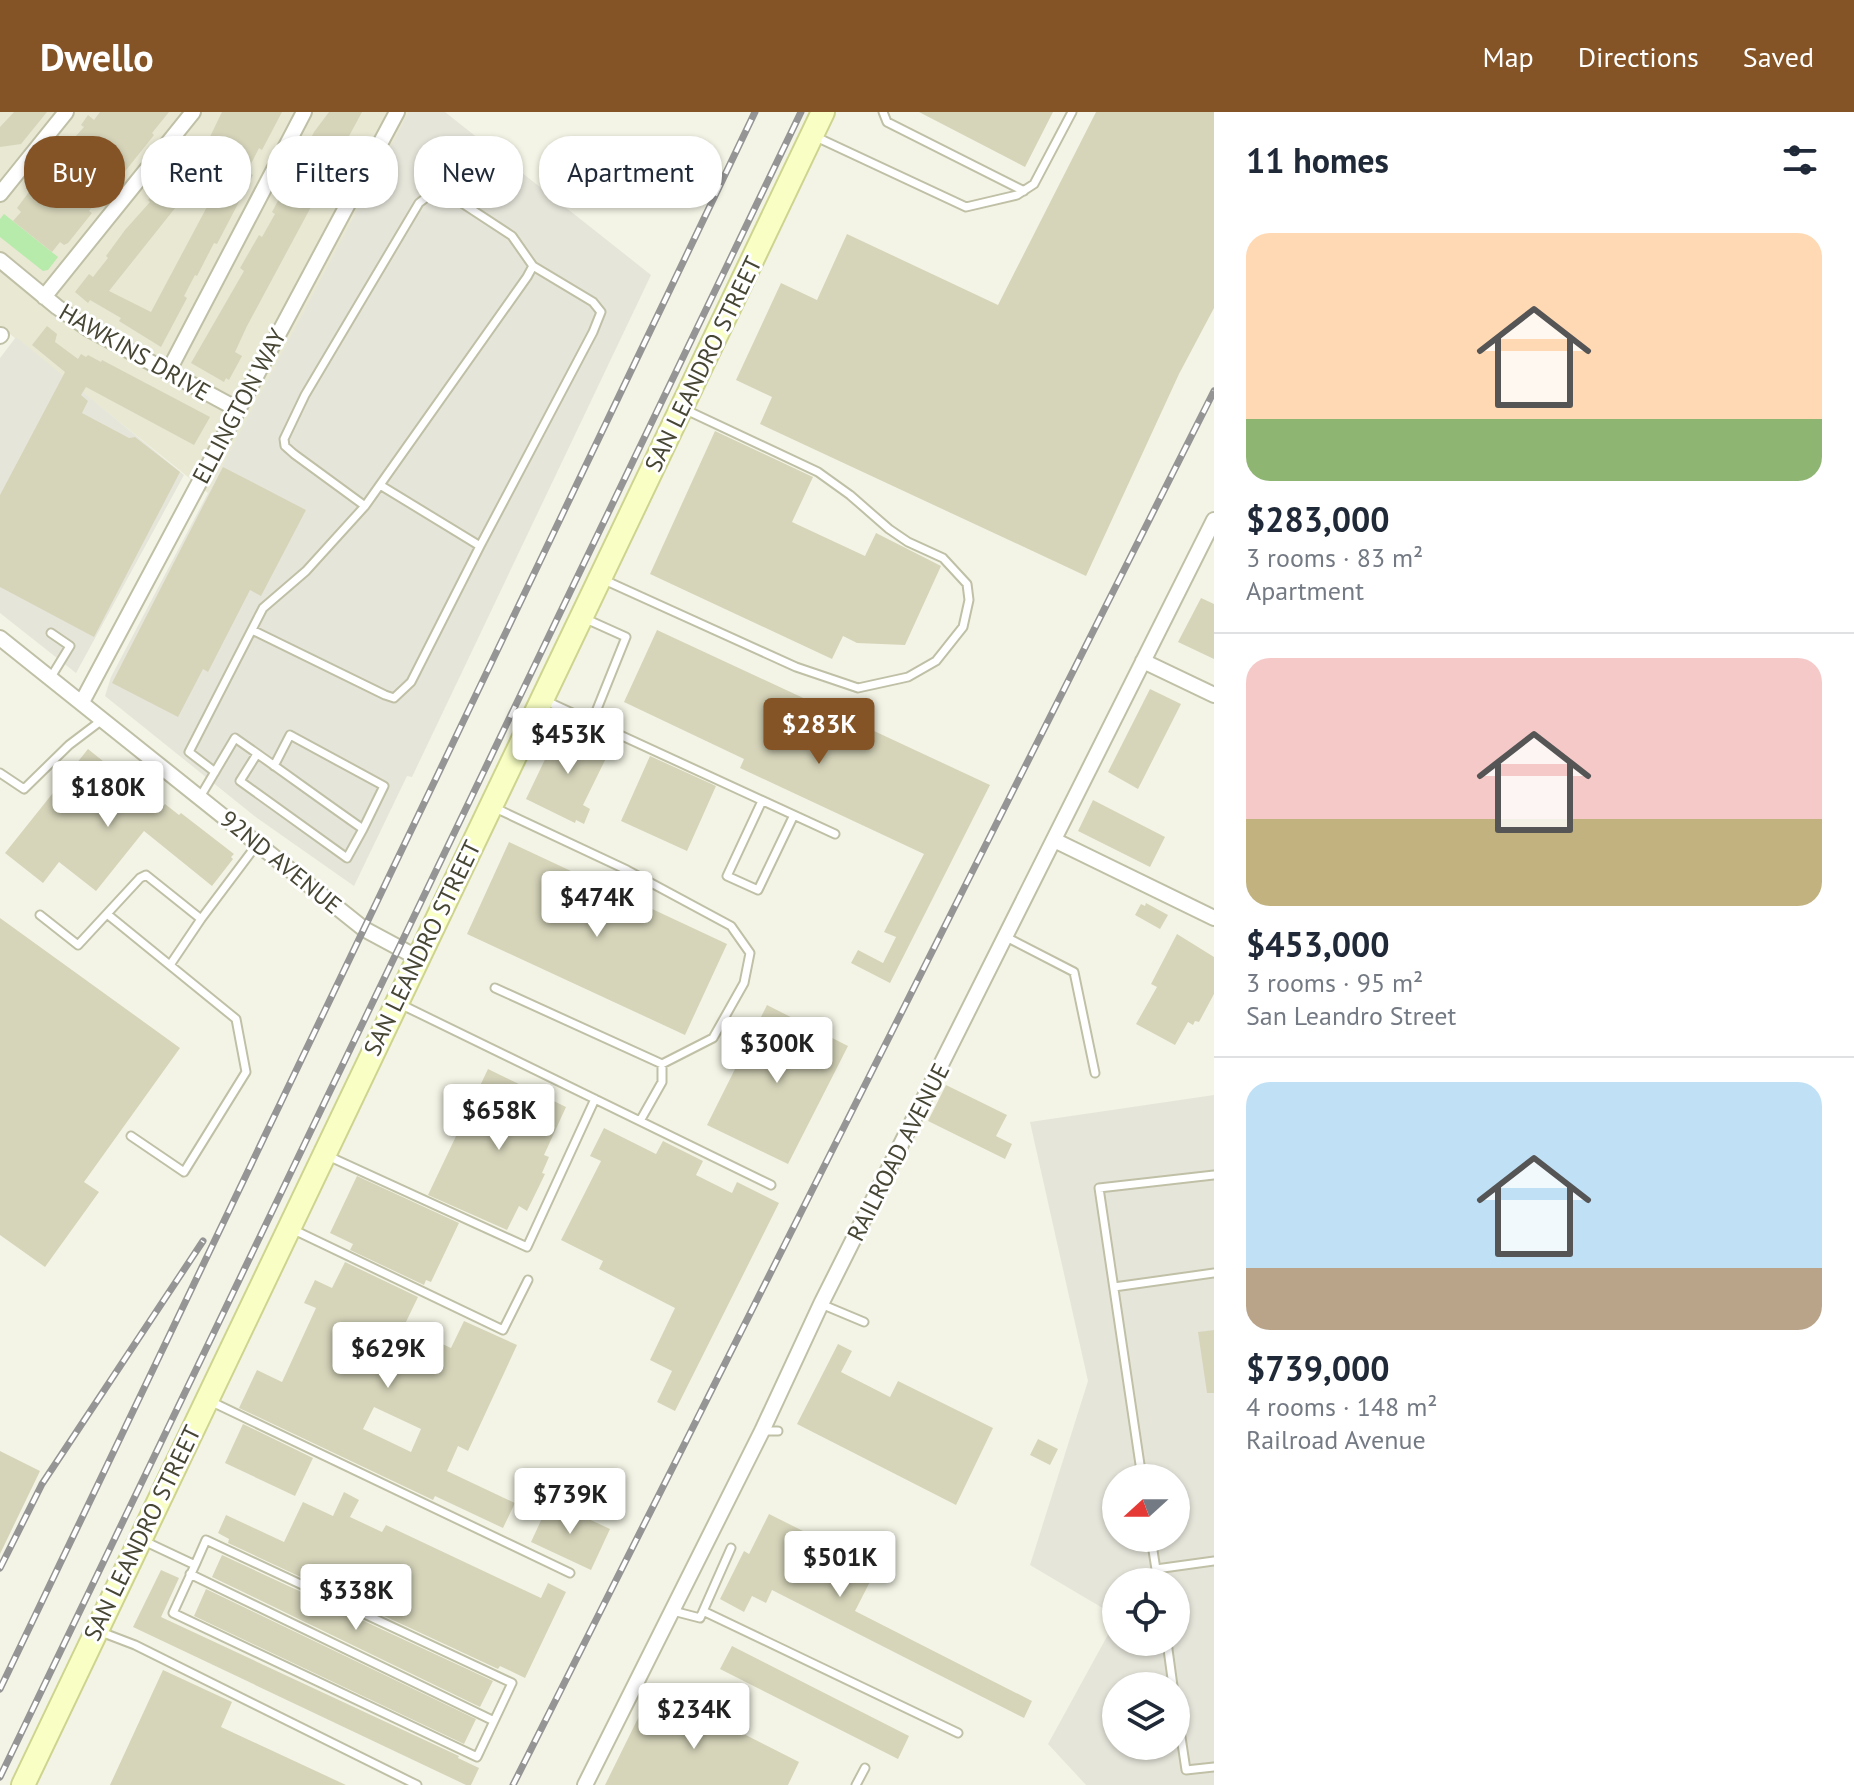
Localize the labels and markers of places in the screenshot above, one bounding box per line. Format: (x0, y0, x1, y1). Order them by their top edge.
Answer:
pin: $283K (763, 698, 875, 766)
pin: $453K (512, 708, 624, 776)
pin: $180K (52, 761, 164, 829)
pin: $474K (541, 871, 653, 939)
pin: $300K (721, 1017, 833, 1085)
pin: $658K (443, 1084, 555, 1152)
pin: $629K (332, 1322, 444, 1390)
pin: $739K (514, 1468, 626, 1536)
pin: $501K (784, 1531, 896, 1599)
pin: $338K (300, 1564, 412, 1632)
pin: $234K (638, 1683, 750, 1751)

